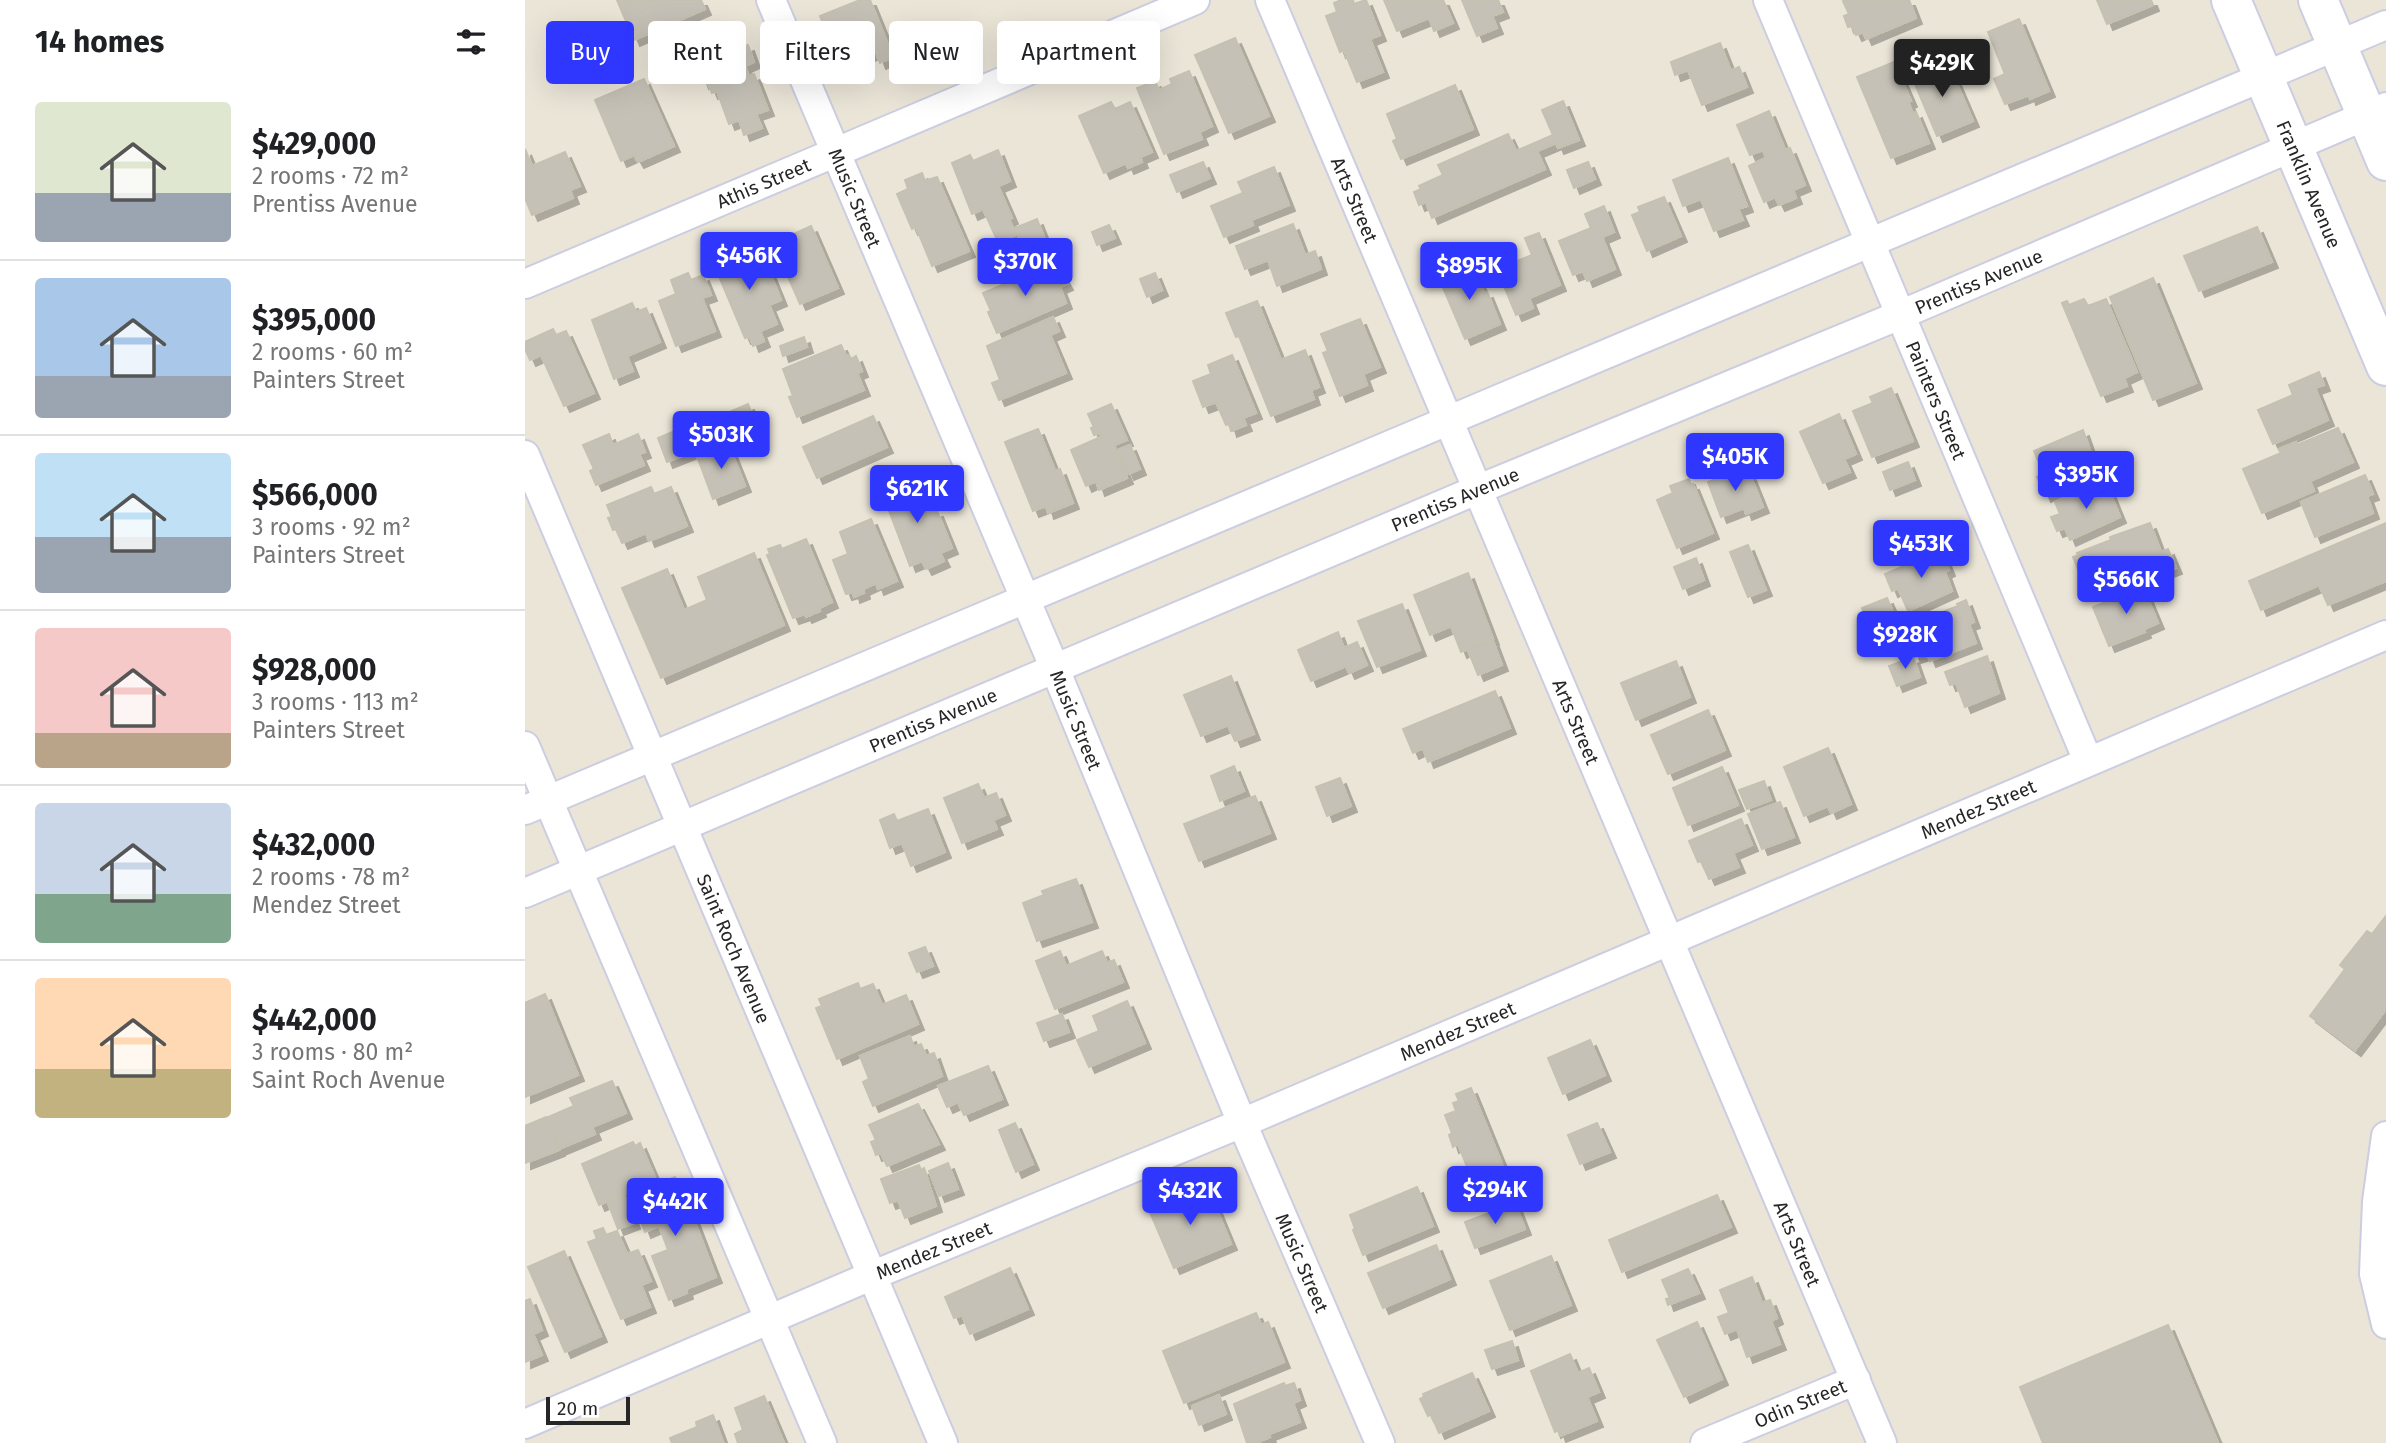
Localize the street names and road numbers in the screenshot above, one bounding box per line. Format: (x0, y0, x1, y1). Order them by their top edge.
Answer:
street label: Franklin Avenue (2271, 117, 2346, 252)
street label: Music Street (823, 145, 886, 251)
street label: Athis Street (713, 153, 814, 213)
street label: Arts Street (1326, 154, 1383, 246)
street label: Prentiss Avenue (1911, 244, 2046, 319)
street label: Painters Street (1901, 338, 1971, 463)
street label: Prentiss Avenue (1388, 463, 1523, 537)
street label: Music Street (1045, 667, 1106, 774)
street label: Arts Street (1547, 676, 1604, 768)
street label: Prentiss Avenue (866, 683, 1001, 758)
street label: Mendez Street (1917, 775, 2040, 844)
street label: Saint Roch Avenue (692, 871, 775, 1027)
street label: Mendez Street (1397, 997, 1519, 1066)
street label: Arts Street (1769, 1198, 1825, 1290)
street label: Music Street (1270, 1210, 1333, 1316)
street label: Mendez Street (873, 1217, 995, 1285)
street label: Odin Street (1751, 1374, 1850, 1433)

